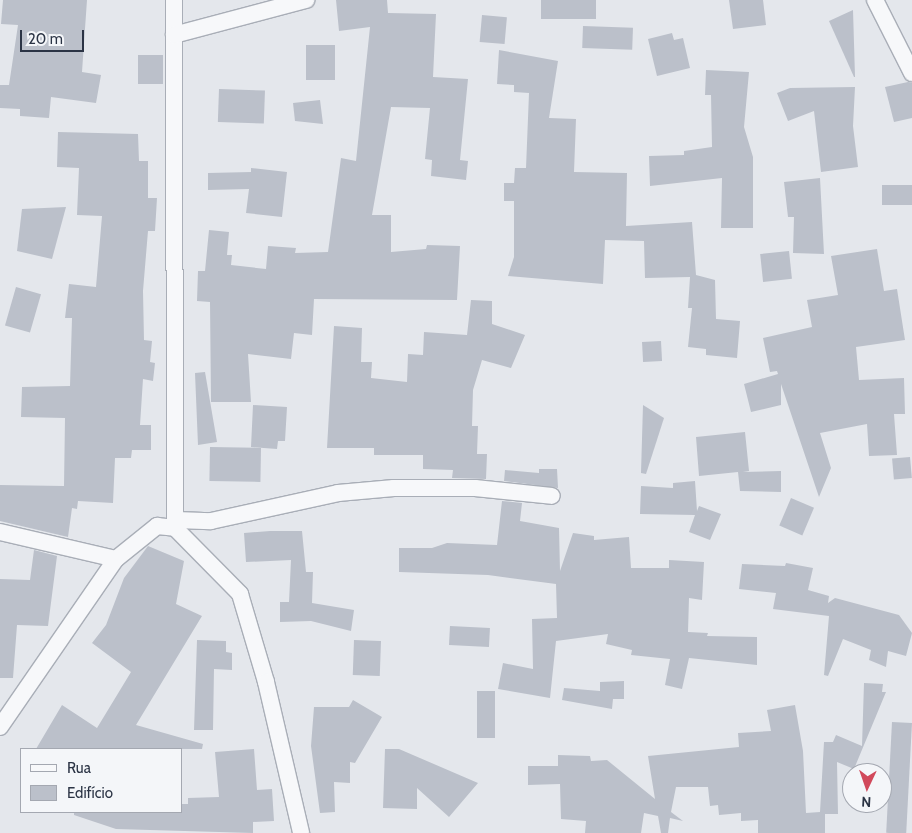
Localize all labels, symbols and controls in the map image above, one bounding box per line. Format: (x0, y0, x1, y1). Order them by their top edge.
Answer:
scale bar (22, 20, 86, 52)
text: 20 m (28, 30, 63, 48)
legend (20, 748, 182, 813)
text: Rua (67, 759, 91, 777)
north arrow (842, 763, 892, 813)
text: Edifício (67, 784, 113, 802)
text: N (861, 793, 872, 811)

